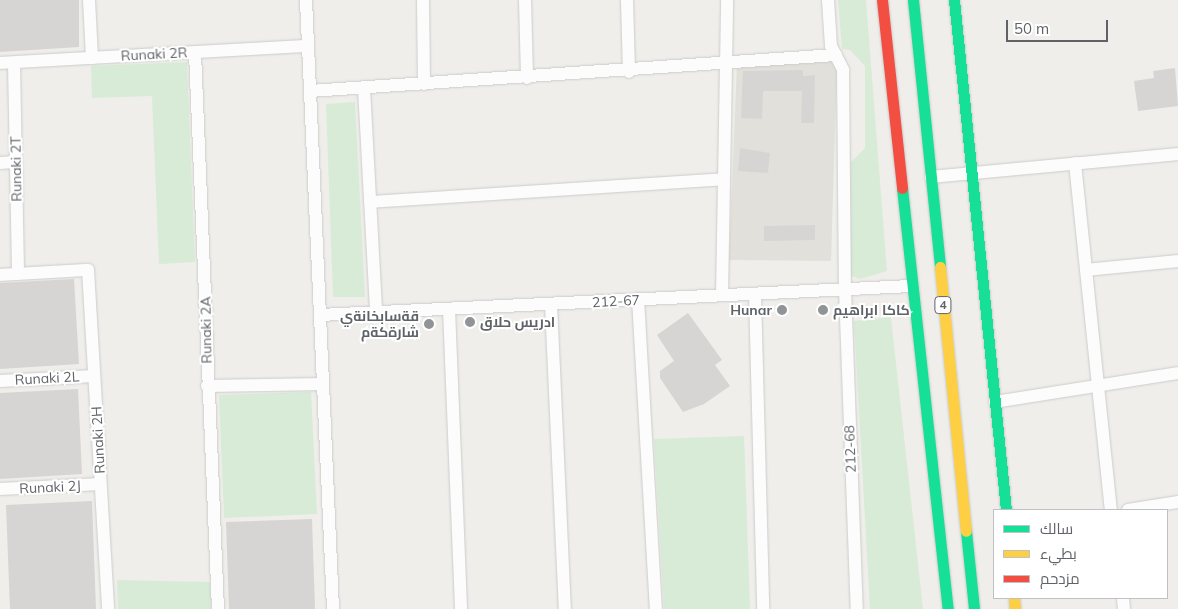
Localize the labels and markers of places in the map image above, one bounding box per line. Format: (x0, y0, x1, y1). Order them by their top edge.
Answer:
place label: Hunar (730, 302, 772, 318)
place label: کاکا ابراهيم (833, 302, 910, 318)
marker: Hunar (776, 304, 788, 316)
marker: کاکا ابراهيم (817, 304, 829, 316)
place label: قةسابخانةي شارةكةم (340, 308, 419, 341)
place label: ادريس حلاق (480, 314, 555, 330)
marker: ادريس حلاق (464, 316, 476, 328)
marker: قةسابخانةي شارةكةم (423, 318, 435, 330)

